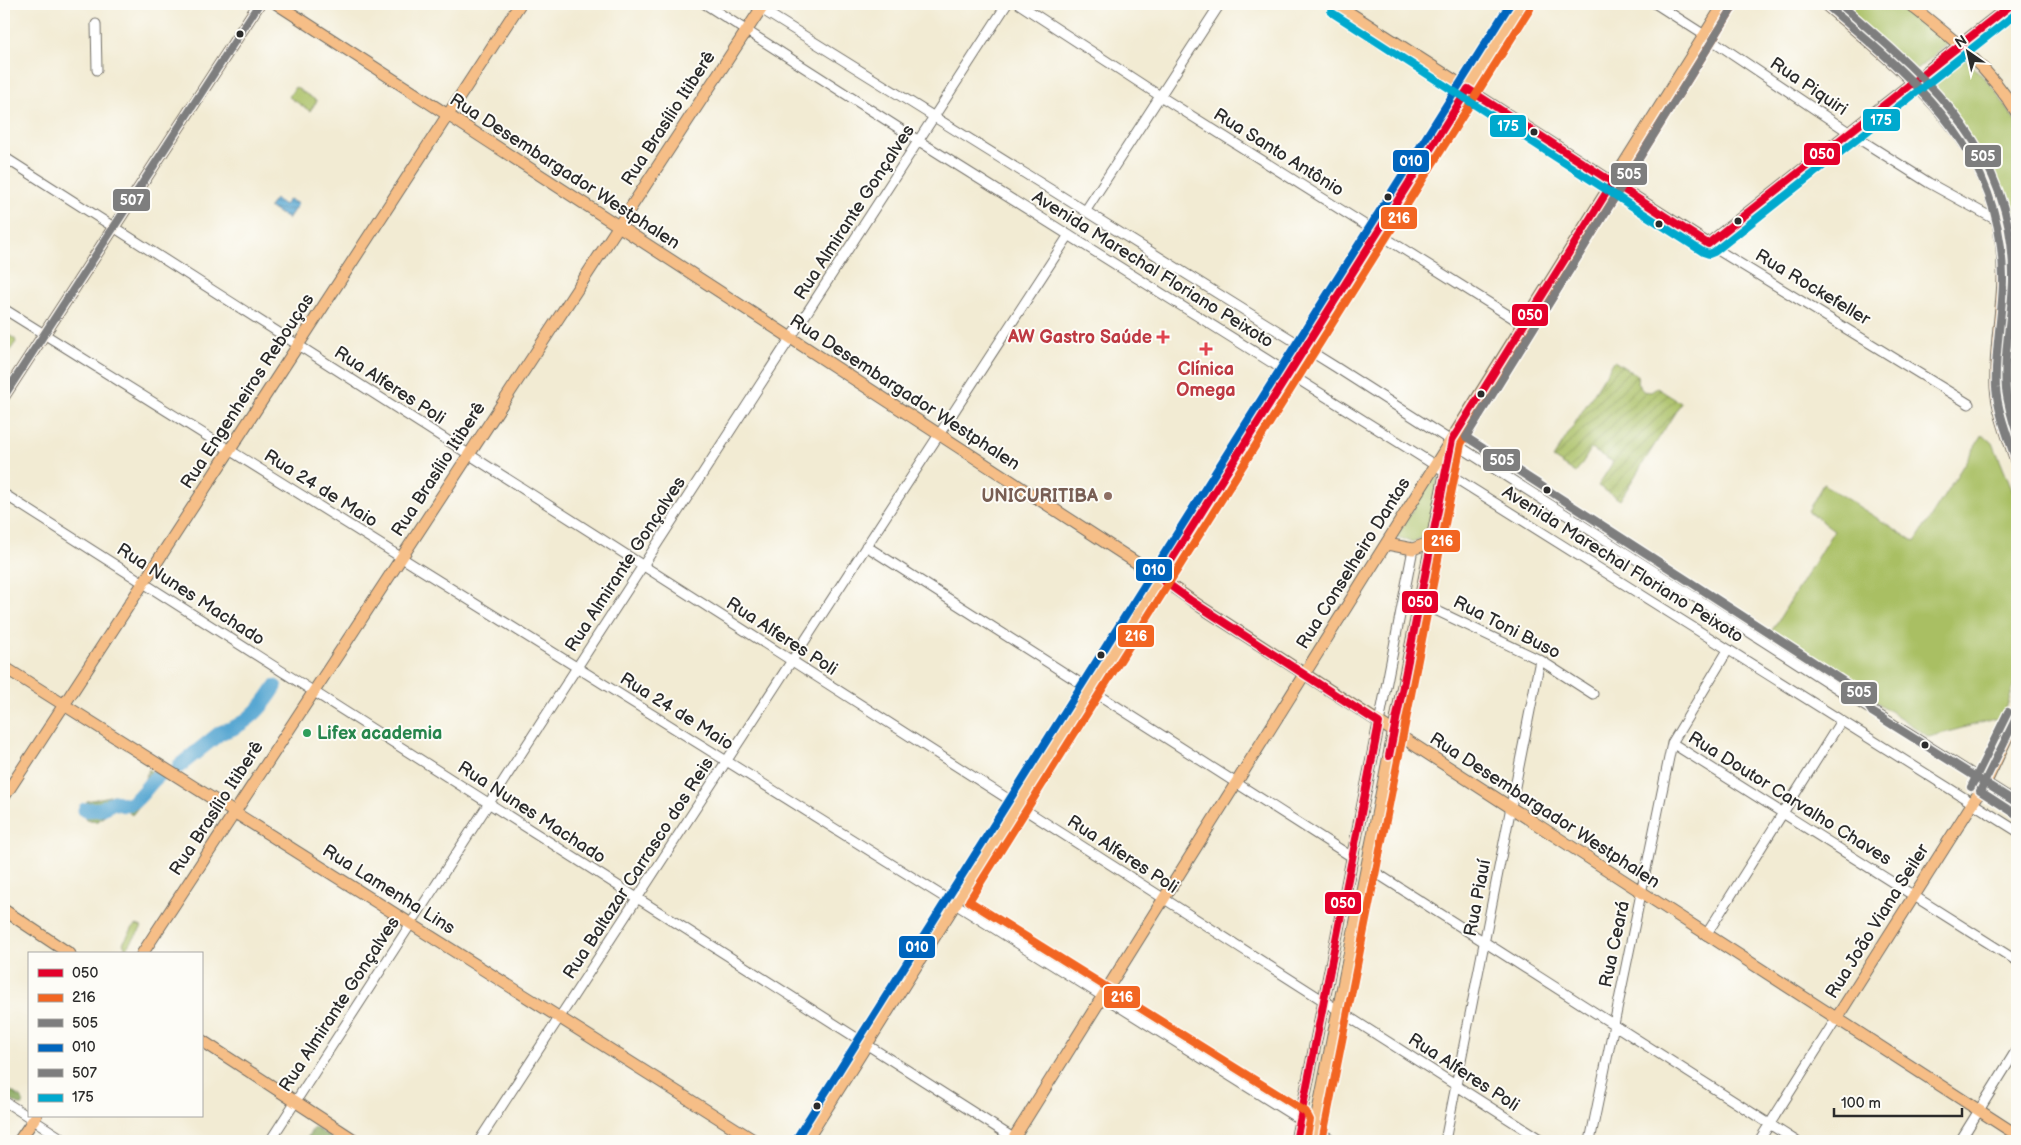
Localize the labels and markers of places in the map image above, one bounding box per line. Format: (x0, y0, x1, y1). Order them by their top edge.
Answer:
unlabelled marker (235, 29, 245, 39)
unlabelled marker (1529, 127, 1539, 137)
unlabelled marker (1383, 192, 1393, 202)
unlabelled marker (1733, 216, 1743, 226)
unlabelled marker (1654, 219, 1664, 229)
place label: AW Gastro Saúde (1007, 327, 1152, 348)
marker: AW Gastro Saúde (1156, 330, 1170, 344)
marker: Clínica Omega (1199, 342, 1213, 356)
place label: Clínica Omega (1176, 359, 1236, 401)
unlabelled marker (1476, 389, 1486, 399)
unlabelled marker (1542, 485, 1552, 495)
place label: UNICURITIBA (981, 486, 1099, 507)
marker: UNICURITIBA (1102, 490, 1114, 502)
unlabelled marker (1096, 650, 1106, 660)
place label: Lifex academia (317, 723, 442, 744)
marker: Lifex academia (301, 727, 313, 739)
unlabelled marker (1920, 740, 1930, 750)
unlabelled marker (812, 1101, 822, 1111)

